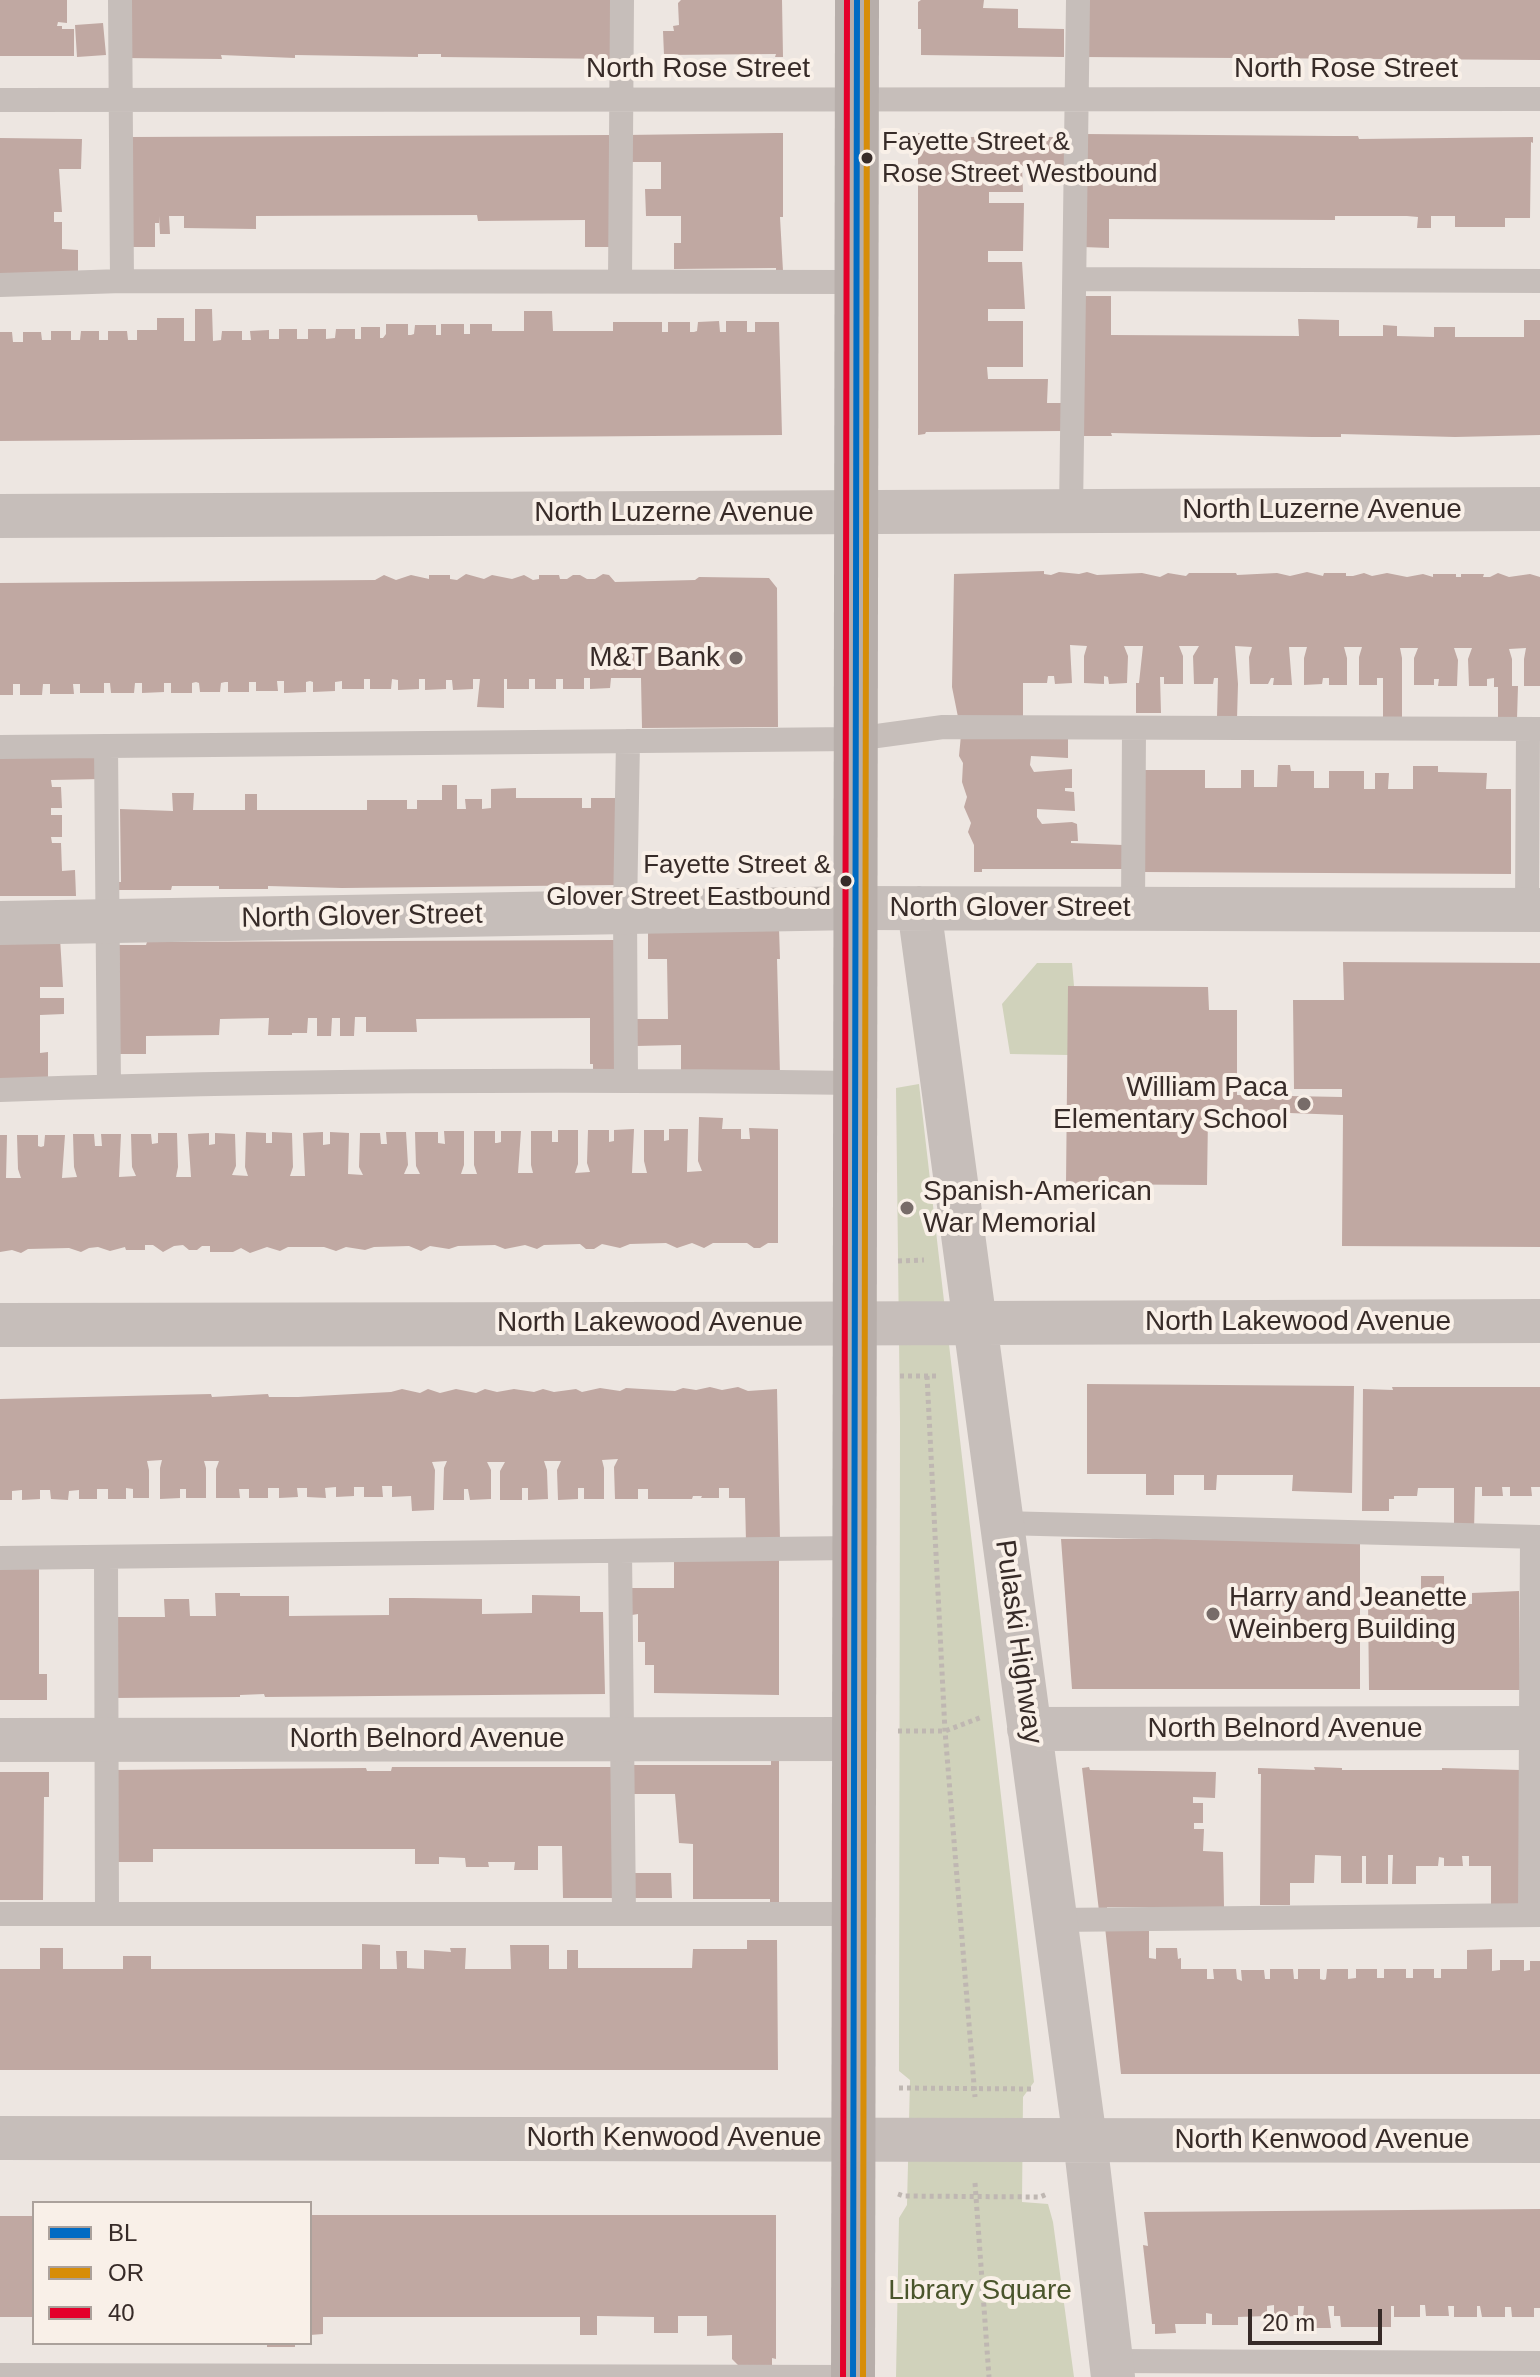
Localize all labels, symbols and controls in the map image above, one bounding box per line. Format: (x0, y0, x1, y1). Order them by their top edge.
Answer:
street label: North Rose Street (586, 52, 810, 86)
street label: North Rose Street (1234, 52, 1458, 86)
place label: Fayette Street & Rose Street Westbound (882, 127, 1158, 188)
marker: Fayette Street & Rose Street Westbound (859, 150, 875, 166)
street label: North Luzerne Avenue (1182, 493, 1462, 527)
street label: North Luzerne Avenue (534, 496, 814, 530)
place label: M&T Bank (589, 641, 720, 675)
marker: M&T Bank (727, 649, 745, 667)
place label: Fayette Street & Glover Street Eastbound (546, 850, 831, 912)
marker: Fayette Street & Glover Street Eastbound (838, 873, 854, 889)
street label: North Glover Street (889, 891, 1131, 925)
street label: North Glover Street (241, 898, 483, 936)
place label: William Paca Elementary School (1053, 1071, 1288, 1137)
marker: William Paca Elementary School (1295, 1095, 1313, 1113)
place label: Spanish-American War Memorial (923, 1175, 1152, 1241)
marker: Spanish-American War Memorial (898, 1199, 916, 1217)
street label: North Lakewood Avenue (1145, 1305, 1451, 1339)
street label: North Lakewood Avenue (497, 1306, 803, 1340)
street label: Pulaski Highway (987, 1538, 1049, 1746)
place label: Harry and Jeanette Weinberg Building (1229, 1581, 1467, 1647)
marker: Harry and Jeanette Weinberg Building (1204, 1605, 1222, 1623)
street label: North Belnord Avenue (1148, 1712, 1422, 1746)
street label: North Belnord Avenue (290, 1722, 564, 1756)
street label: North Kenwood Avenue (526, 2121, 822, 2155)
street label: North Kenwood Avenue (1174, 2123, 1470, 2157)
legend (32, 2201, 312, 2345)
text: BL (108, 2219, 137, 2246)
text: OR (108, 2259, 144, 2286)
park label: Library Square (888, 2274, 1072, 2308)
scale bar (1252, 2293, 1386, 2343)
text: 40 (108, 2299, 135, 2326)
text: 20 m (1262, 2309, 1315, 2336)

